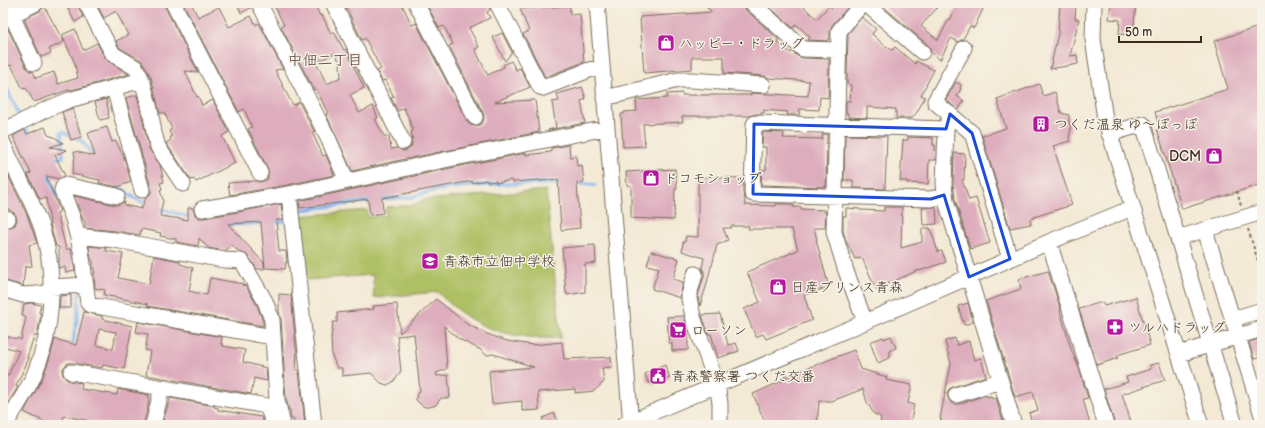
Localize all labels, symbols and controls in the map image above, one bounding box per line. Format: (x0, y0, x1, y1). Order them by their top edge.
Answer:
scale bar (1119, 18, 1201, 44)
text: 50 m (1125, 25, 1152, 40)
shop icon: ハッピー・ドラッグ (656, 33, 676, 53)
place label: ハッピー・ドラッグ (679, 35, 804, 52)
district label: 中佃二丁目 (287, 51, 363, 70)
building icon: つくだ温泉 ゆ～ぽっぽ (1031, 114, 1051, 134)
place label: つくだ温泉 ゆ～ぽっぽ (1054, 116, 1198, 133)
shop icon: DCM (1204, 146, 1224, 166)
place label: DCM (1169, 148, 1201, 165)
shop icon: ドコモショップ (641, 168, 661, 188)
place label: ドコモショップ (664, 170, 761, 187)
school or university icon: 青森市立佃中学校 (420, 251, 440, 271)
place label: 青森市立佃中学校 (443, 253, 555, 270)
shop icon: 日産プリンス青森 (768, 277, 788, 297)
place label: 日産プリンス青森 (791, 279, 903, 296)
pharmacy icon: ツルハドラッグ (1105, 317, 1125, 337)
place label: ツルハドラッグ (1128, 319, 1225, 336)
supermarket icon: ローソン (668, 320, 688, 340)
place label: ローソン (691, 322, 747, 339)
public building icon: 青森警察署 つくだ交番 (648, 366, 668, 386)
place label: 青森警察署 つくだ交番 (671, 368, 815, 385)

